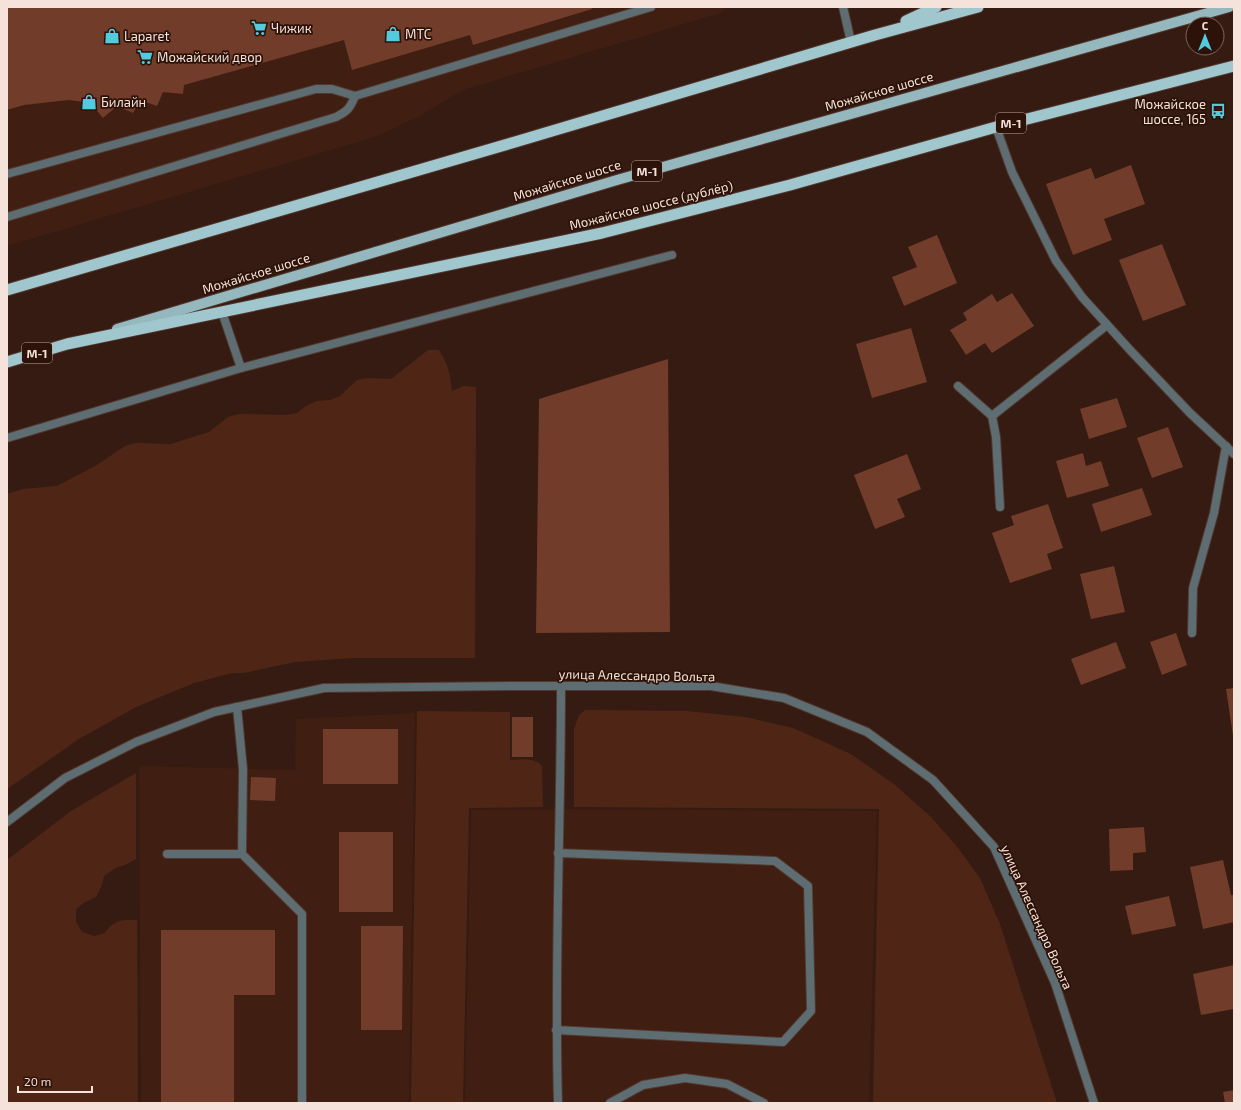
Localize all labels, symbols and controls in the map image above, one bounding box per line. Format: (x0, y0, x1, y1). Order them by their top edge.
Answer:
north arrow (1185, 16, 1225, 56)
supermarket icon: Чижик (250, 19, 268, 37)
text: С (1202, 19, 1209, 32)
place label: Чижик (271, 20, 312, 36)
shop icon: МТС (384, 25, 402, 43)
place label: МТС (405, 26, 431, 42)
shop icon: Laparet (103, 27, 121, 45)
place label: Laparet (124, 28, 170, 44)
supermarket icon: Можайский двор (136, 48, 154, 66)
place label: Можайский двор (157, 49, 262, 65)
street label: Можайское шоссе (823, 68, 935, 114)
shop icon: Билайн (80, 93, 98, 111)
place label: Билайн (101, 94, 146, 110)
place label: Можайское шоссе, 165 (1134, 96, 1206, 127)
bus stop icon: Можайское шоссе, 165 (1209, 102, 1227, 120)
road number: М-1 (996, 113, 1026, 133)
street label: Можайское шоссе (511, 156, 623, 204)
road number: М-1 (632, 161, 662, 181)
street label: Можайское шоссе (дублёр) (568, 177, 734, 233)
street label: Можайское шоссе (200, 249, 312, 297)
road number: М-1 (22, 343, 52, 363)
street label: улица Алессандро Вольта (559, 666, 715, 684)
street label: улица Алессандро Вольта (998, 842, 1076, 992)
scale bar (18, 1068, 92, 1094)
text: 20 m (24, 1074, 51, 1088)

